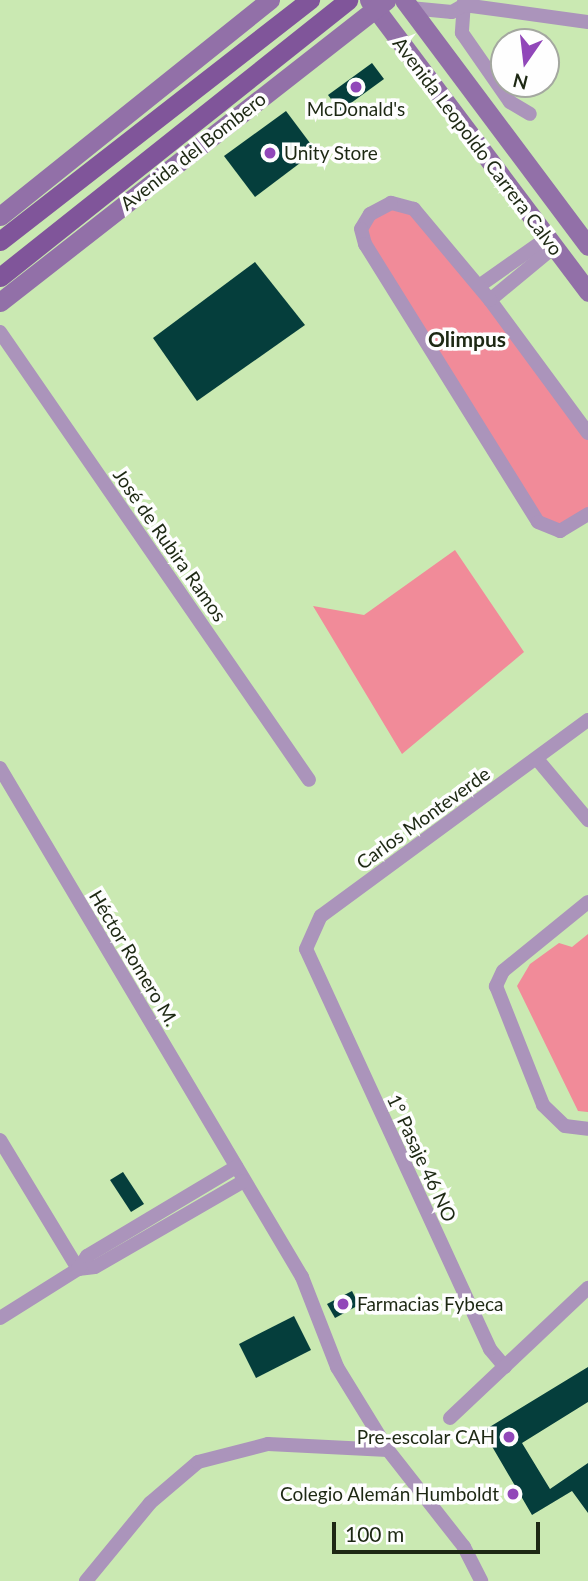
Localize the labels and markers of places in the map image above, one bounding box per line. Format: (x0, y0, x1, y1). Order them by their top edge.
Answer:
marker: McDonald's (348, 79, 364, 95)
place label: McDonald's (307, 98, 405, 120)
place label: Unity Store (284, 142, 378, 164)
marker: Unity Store (262, 145, 278, 161)
place label: Farmacias Fybeca (357, 1293, 503, 1315)
marker: Farmacias Fybeca (335, 1296, 351, 1312)
place label: Pre-escolar CAH (356, 1426, 495, 1448)
marker: Pre-escolar CAH (501, 1429, 517, 1445)
place label: Colegio Alemán Humboldt (279, 1483, 499, 1505)
marker: Colegio Alemán Humboldt (505, 1486, 521, 1502)

